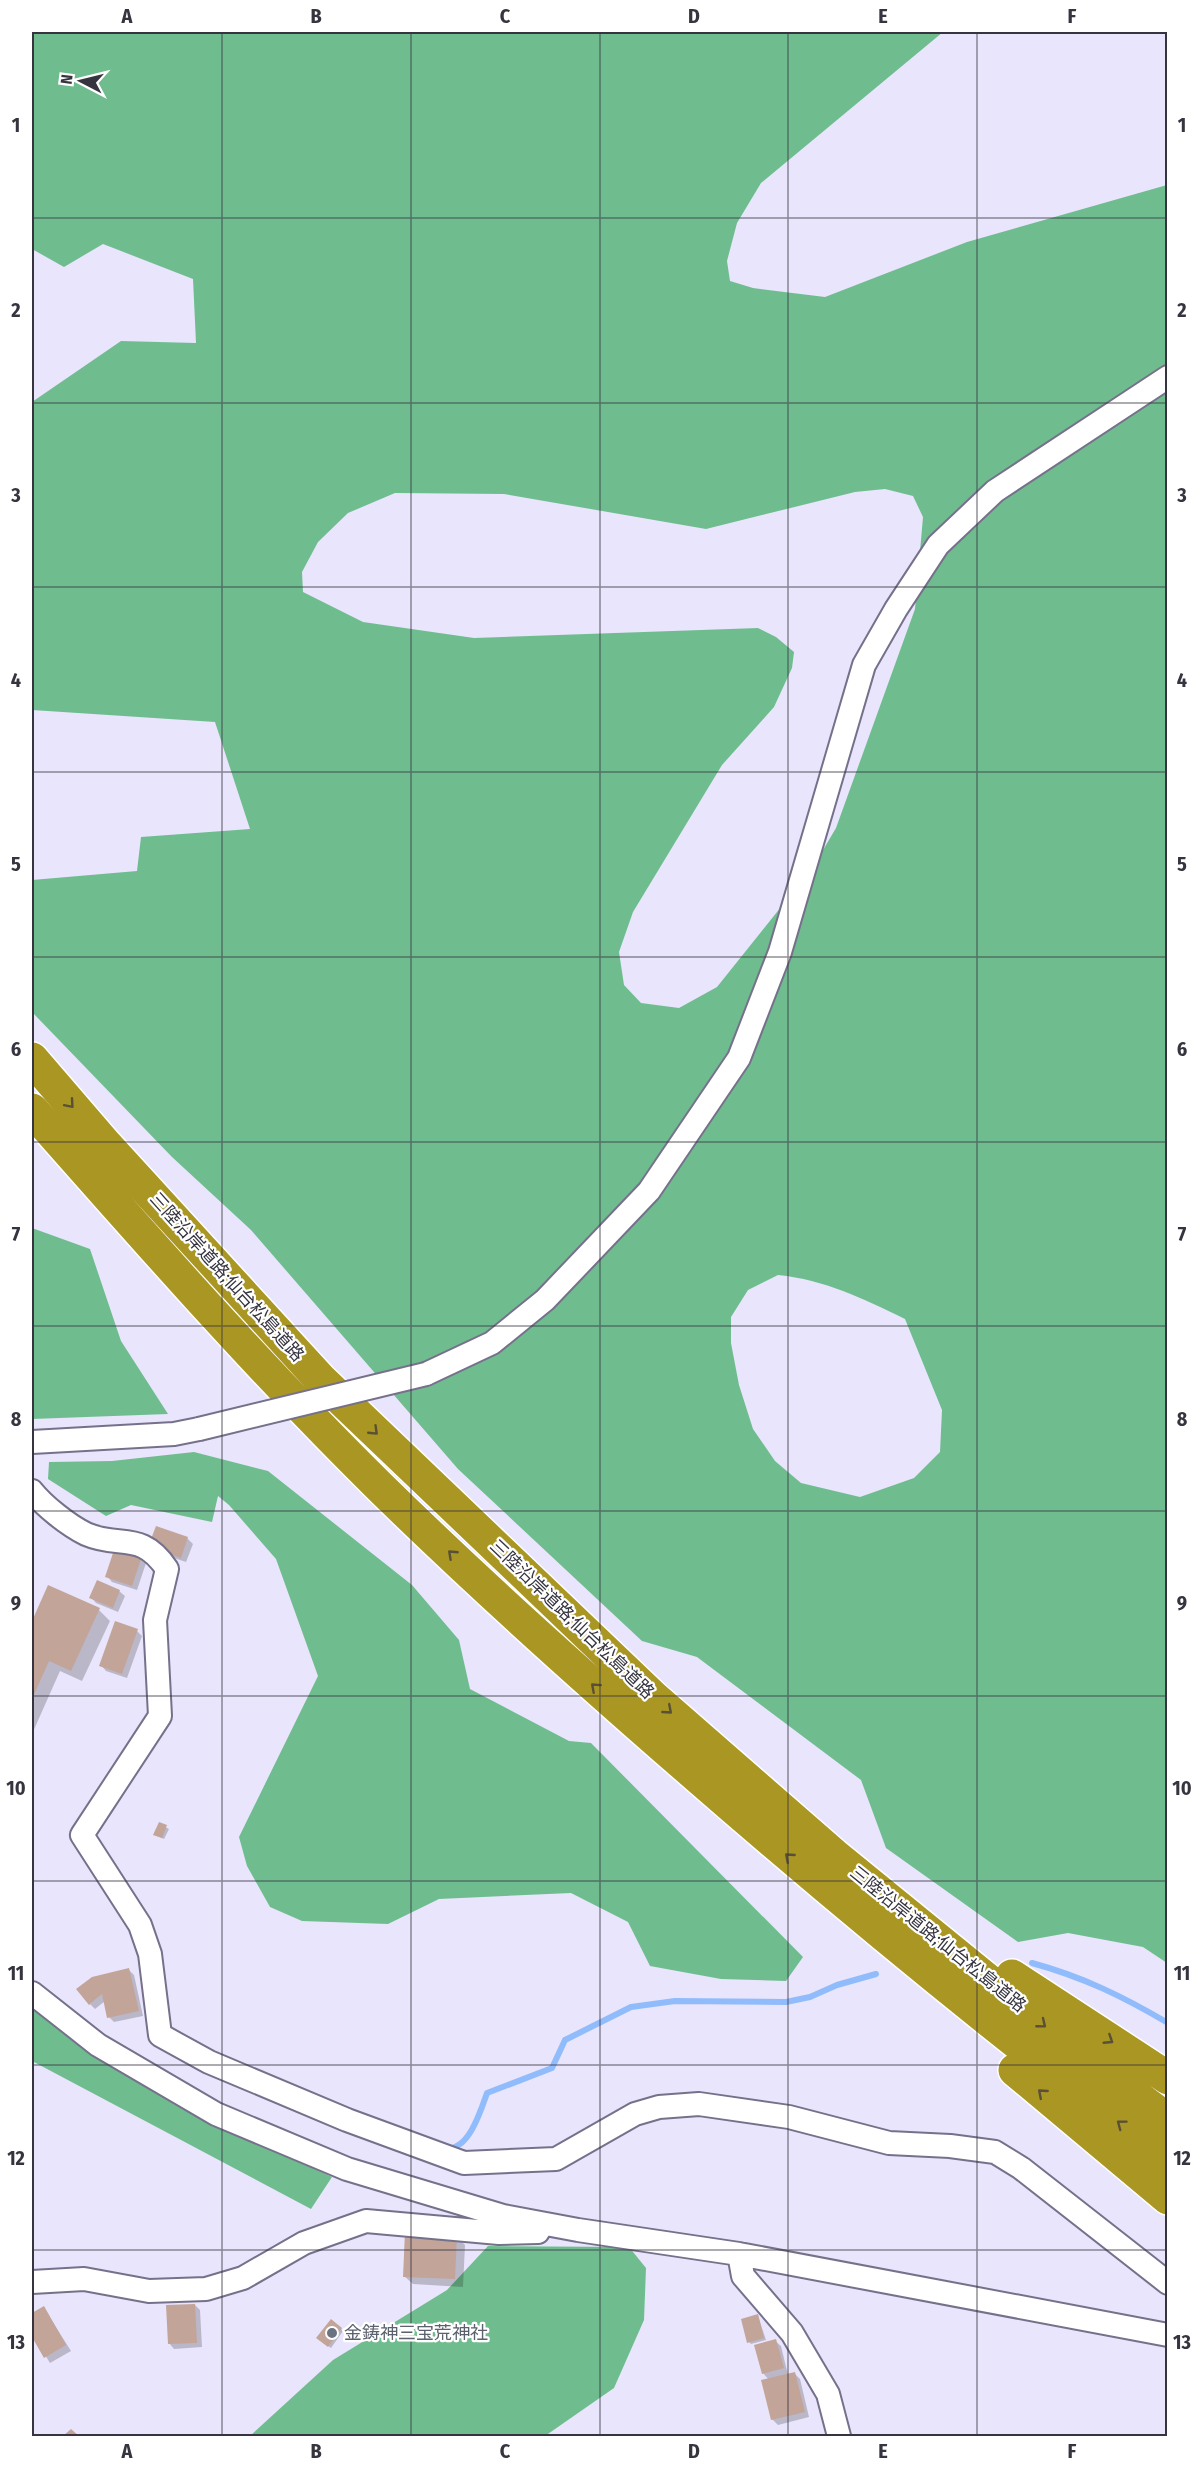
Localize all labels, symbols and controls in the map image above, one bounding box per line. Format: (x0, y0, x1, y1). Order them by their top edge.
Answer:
text: A (121, 4, 134, 28)
text: B (310, 4, 322, 28)
text: C (500, 4, 511, 28)
text: D (688, 4, 700, 28)
text: E (878, 4, 888, 28)
text: F (1068, 4, 1077, 28)
north arrow (51, 51, 111, 111)
text: N (57, 73, 77, 85)
text: 1 (12, 113, 20, 137)
text: 1 (1178, 113, 1186, 137)
text: 2 (10, 298, 21, 322)
text: 2 (1176, 298, 1187, 322)
text: 3 (10, 483, 21, 507)
text: 3 (1176, 483, 1187, 507)
text: 4 (11, 668, 21, 692)
text: 4 (1177, 668, 1187, 692)
text: 5 (11, 852, 21, 876)
text: 5 (1177, 852, 1187, 876)
text: 6 (11, 1037, 21, 1061)
text: 6 (1177, 1037, 1187, 1061)
one-way arrow (63, 1097, 74, 1108)
street label: 三陸沿岸道路;仙台松島道路 (145, 1188, 309, 1366)
text: 7 (12, 1222, 21, 1246)
text: 7 (1178, 1222, 1187, 1246)
text: 8 (11, 1407, 22, 1431)
text: 8 (1177, 1407, 1188, 1431)
one-way arrow (367, 1424, 378, 1435)
street label: 三陸沿岸道路;仙台松島道路 (485, 1535, 659, 1703)
one-way arrow (448, 1550, 459, 1561)
text: 9 (11, 1591, 21, 1615)
text: 9 (1177, 1591, 1187, 1615)
one-way arrow (591, 1683, 602, 1694)
one-way arrow (661, 1702, 672, 1713)
text: 10 (6, 1776, 26, 1800)
text: 10 (1172, 1776, 1192, 1800)
one-way arrow (785, 1853, 796, 1864)
street label: 三陸沿岸道路;仙台松島道路 (846, 1861, 1030, 2017)
text: 11 (8, 1961, 24, 1985)
text: 11 (1174, 1961, 1190, 1985)
one-way arrow (1035, 2017, 1046, 2028)
one-way arrow (1103, 2033, 1114, 2044)
one-way arrow (1038, 2089, 1049, 2100)
one-way arrow (1116, 2120, 1127, 2131)
text: 12 (7, 2146, 25, 2170)
text: 12 (1173, 2146, 1191, 2170)
place label: 金鋳神三宝荒神社 (344, 2322, 488, 2344)
marker: 金鋳神三宝荒神社 (325, 2326, 339, 2340)
text: 13 (7, 2330, 25, 2354)
text: 13 (1173, 2330, 1191, 2354)
text: A (121, 2439, 134, 2463)
text: B (310, 2439, 322, 2463)
text: C (500, 2439, 511, 2463)
text: D (688, 2439, 700, 2463)
text: E (878, 2439, 888, 2463)
text: F (1068, 2439, 1077, 2463)

